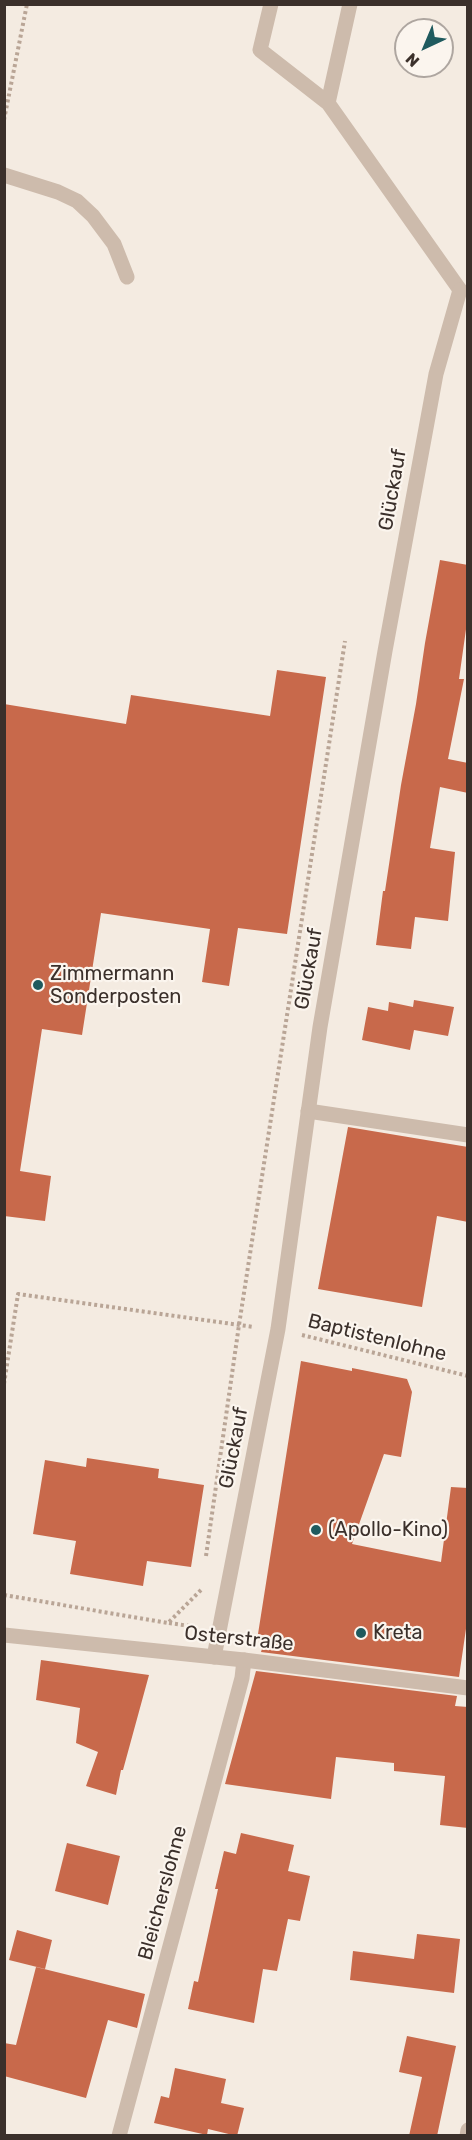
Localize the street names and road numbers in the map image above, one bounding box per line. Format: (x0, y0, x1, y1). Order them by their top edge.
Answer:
street label: Glückauf (374, 447, 412, 533)
street label: Glückauf (290, 926, 328, 1012)
street label: Baptistenlohne (305, 1309, 449, 1367)
street label: Glückauf (214, 1405, 254, 1491)
street label: Osterstraße (183, 1621, 295, 1657)
street label: Bleicherslohne (134, 1823, 192, 1963)

